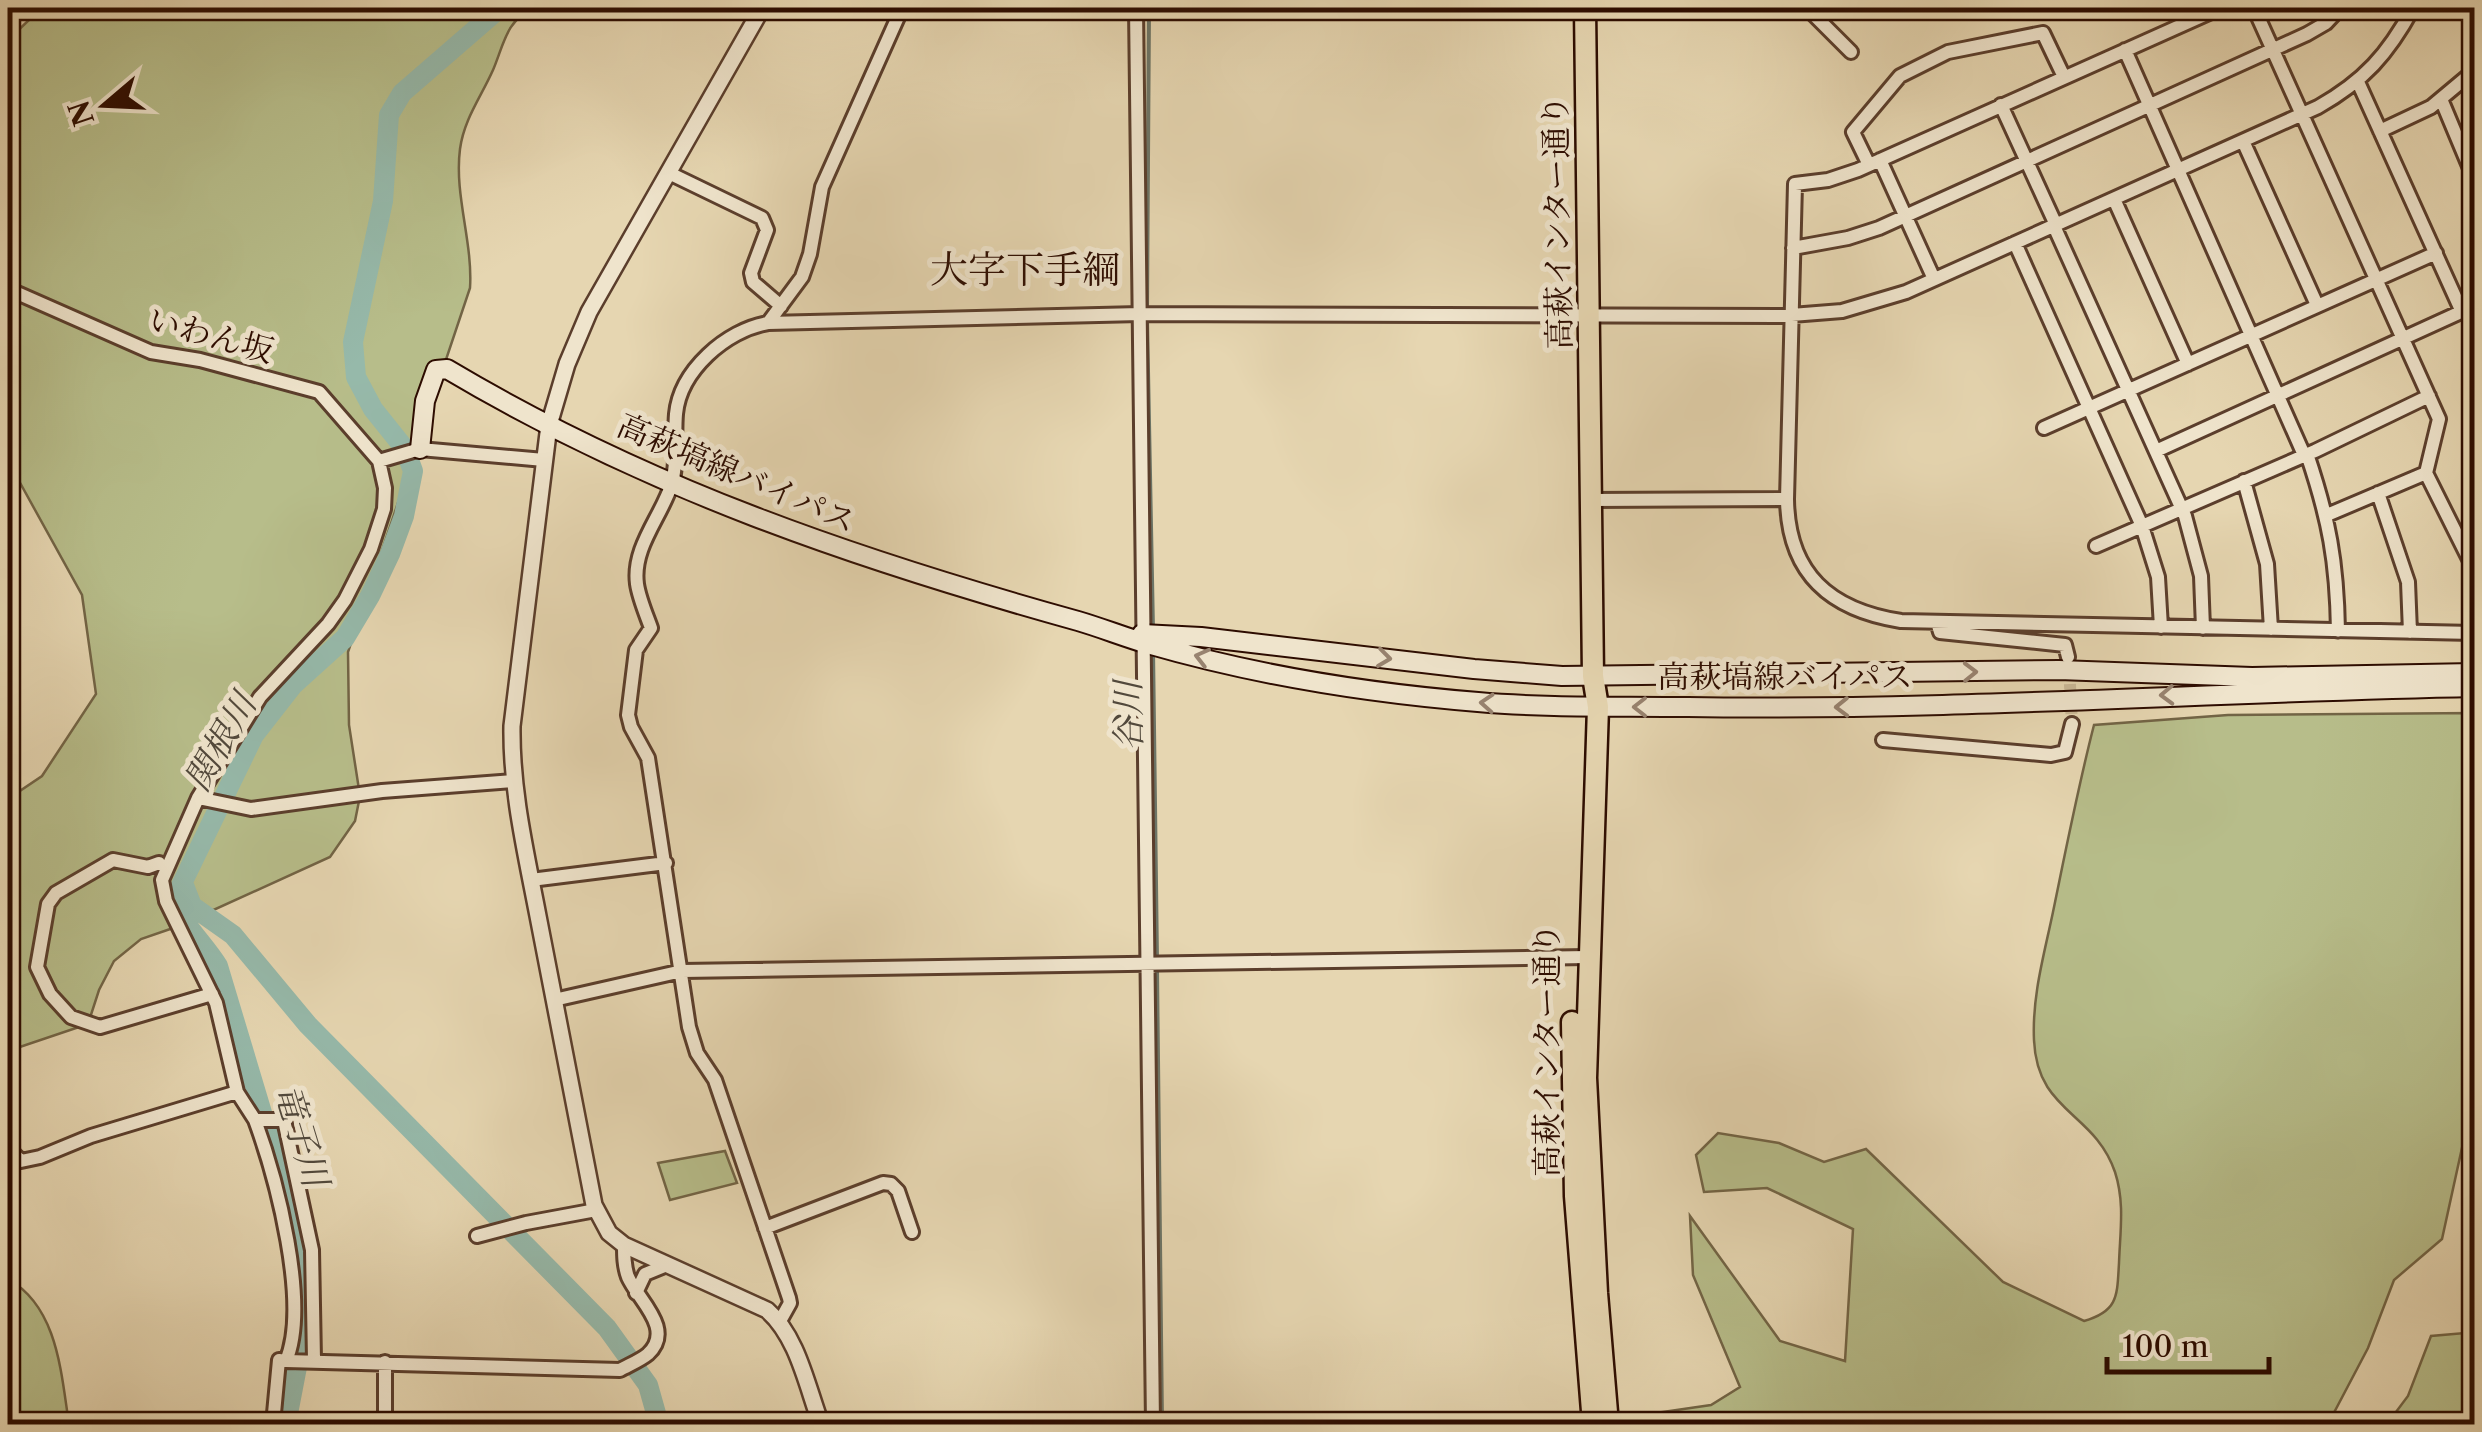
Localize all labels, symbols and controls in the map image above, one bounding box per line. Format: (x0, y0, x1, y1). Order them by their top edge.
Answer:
north arrow (55, 55, 155, 155)
street label: 高萩インター通り (1535, 94, 1579, 350)
text: N (61, 96, 101, 130)
district label: 大字下手綱 (930, 246, 1120, 293)
street label: いわん坂 (144, 300, 278, 370)
street label: 高萩塙線バイパス (612, 405, 862, 541)
one-way arrow (1376, 647, 1392, 668)
one-way arrow (1194, 648, 1211, 669)
street label: 高萩塙線バイパス (1657, 657, 1913, 696)
one-way arrow (1963, 661, 1979, 682)
water label: 谷川 (1106, 677, 1150, 751)
water label: 関根川 (175, 682, 267, 798)
one-way arrow (2159, 684, 2175, 705)
one-way arrow (1479, 693, 1495, 714)
one-way arrow (1631, 696, 1646, 718)
one-way arrow (1834, 697, 1850, 718)
street label: 高萩インター通り (1527, 923, 1566, 1177)
water label: 竜子川 (266, 1079, 339, 1195)
scale bar (2107, 1312, 2270, 1374)
text: 100 m (2122, 1328, 2209, 1365)

